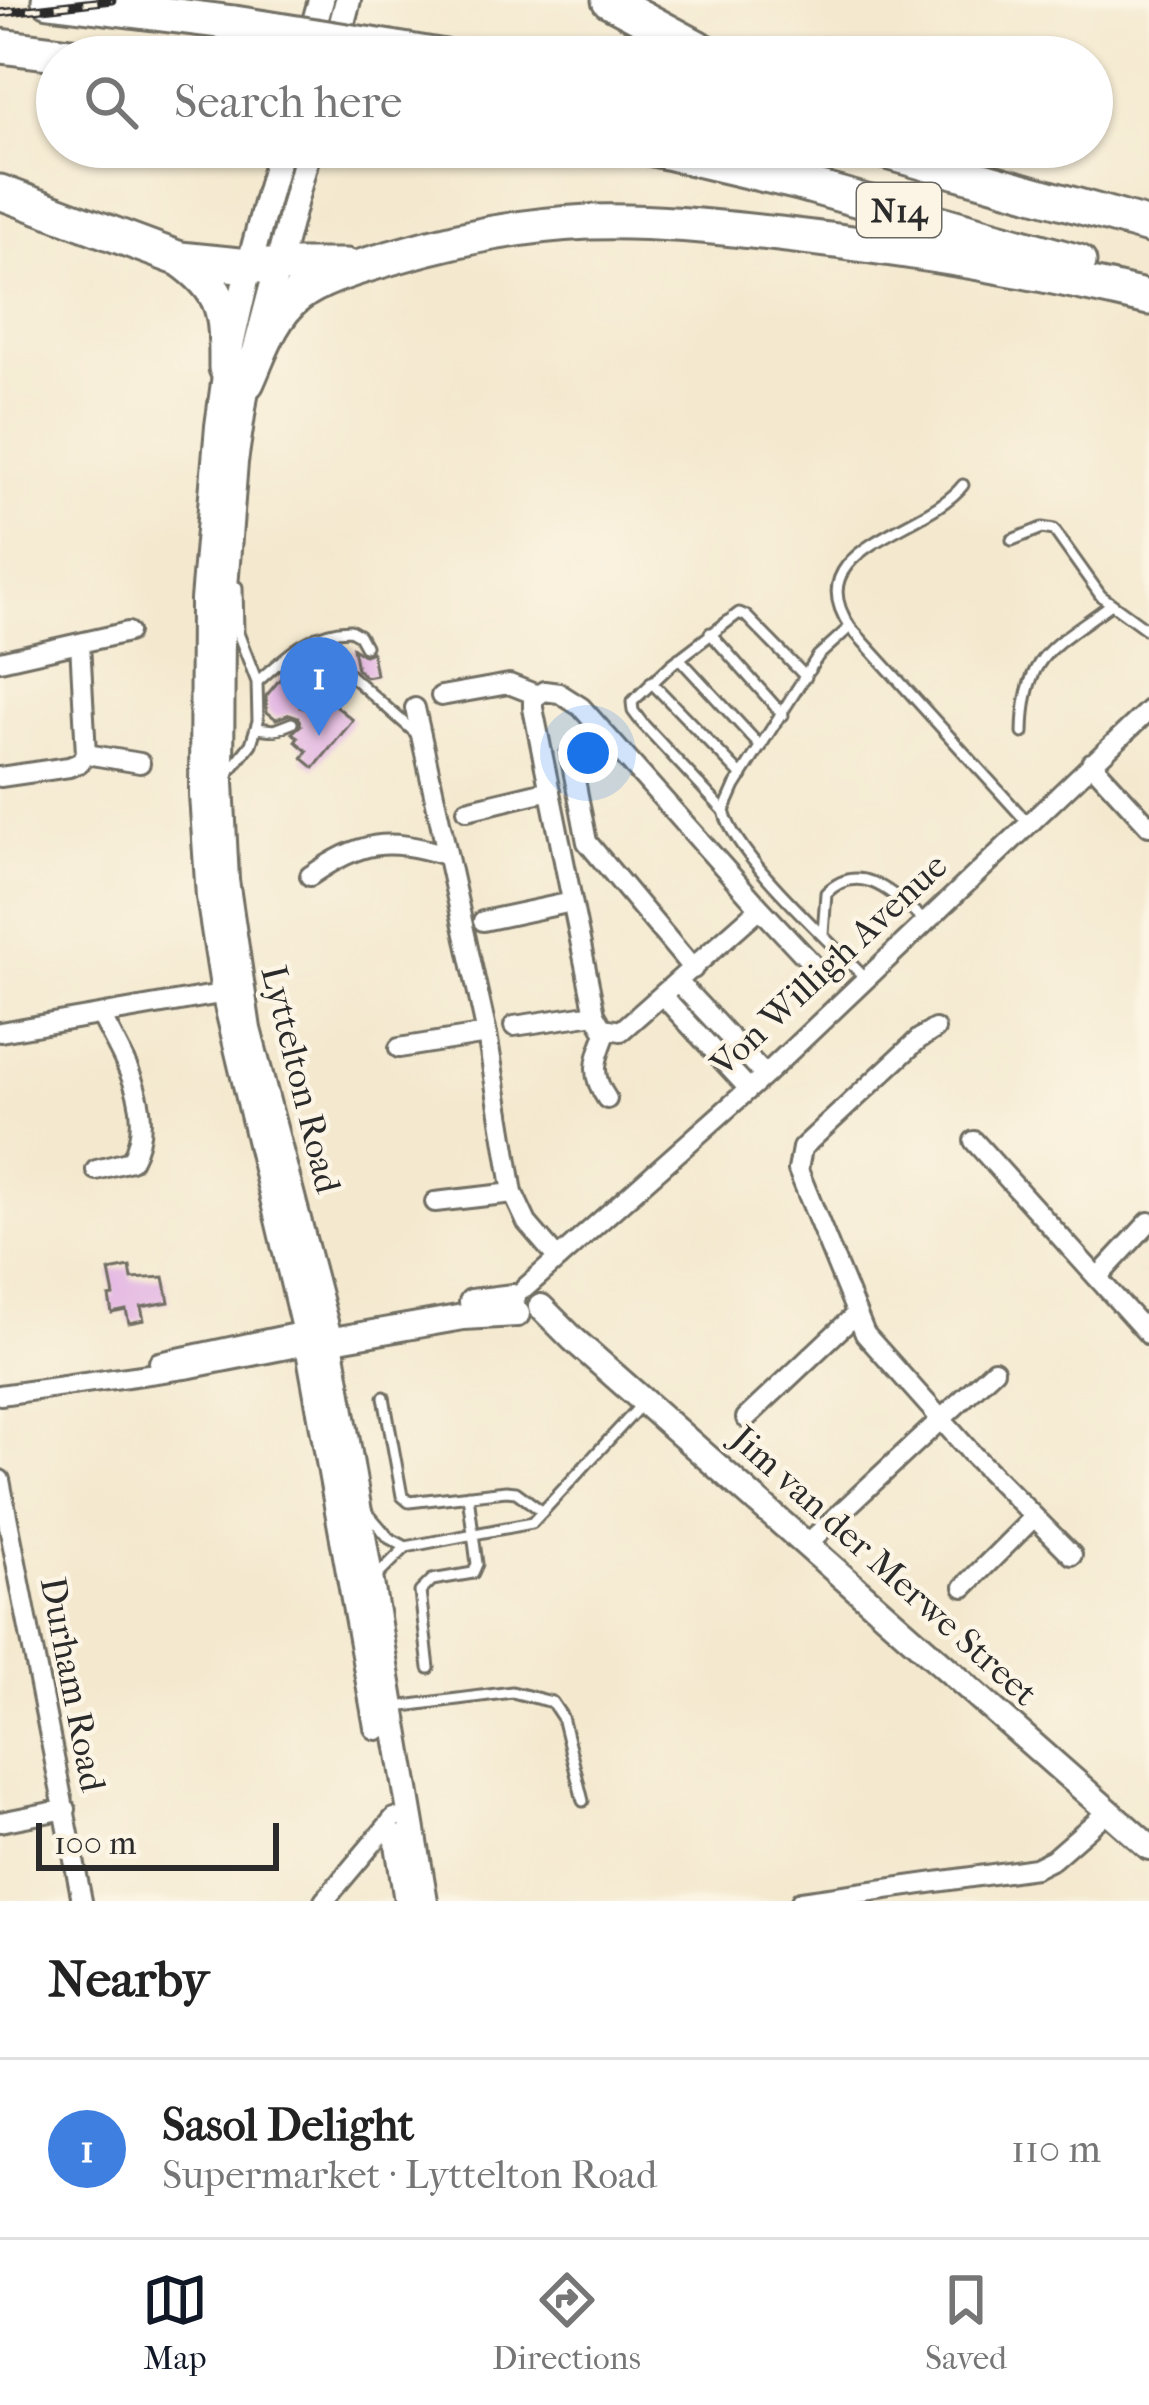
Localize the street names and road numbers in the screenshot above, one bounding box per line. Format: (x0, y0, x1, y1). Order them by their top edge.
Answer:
road number: N14 (857, 183, 941, 237)
street label: Von Willigh Avenue (701, 845, 955, 1086)
street label: Lyttelton Road (252, 961, 350, 1198)
street label: Jim van der Merwe Street (720, 1415, 1046, 1714)
street label: Durham Road (32, 1573, 114, 1795)

